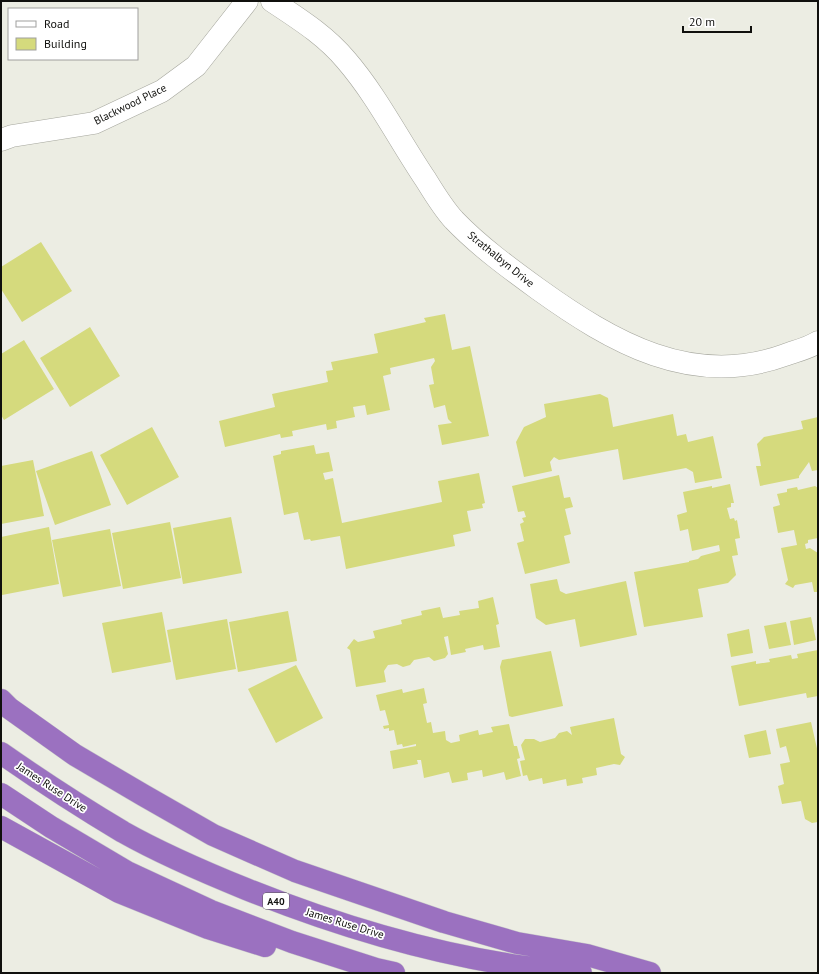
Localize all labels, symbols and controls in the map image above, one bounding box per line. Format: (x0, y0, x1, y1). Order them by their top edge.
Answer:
legend (8, 8, 138, 60)
scale bar (683, 8, 751, 34)
text: 20 m (689, 14, 715, 29)
text: Road (44, 16, 69, 31)
text: Building (44, 36, 87, 51)
street label: Blackwood Place (91, 80, 169, 128)
street label: Strathalbyn Drive (465, 228, 537, 290)
street label: James Ruse Drive (13, 759, 90, 815)
road number: A40 (263, 893, 289, 909)
street label: James Ruse Drive (303, 904, 386, 942)

